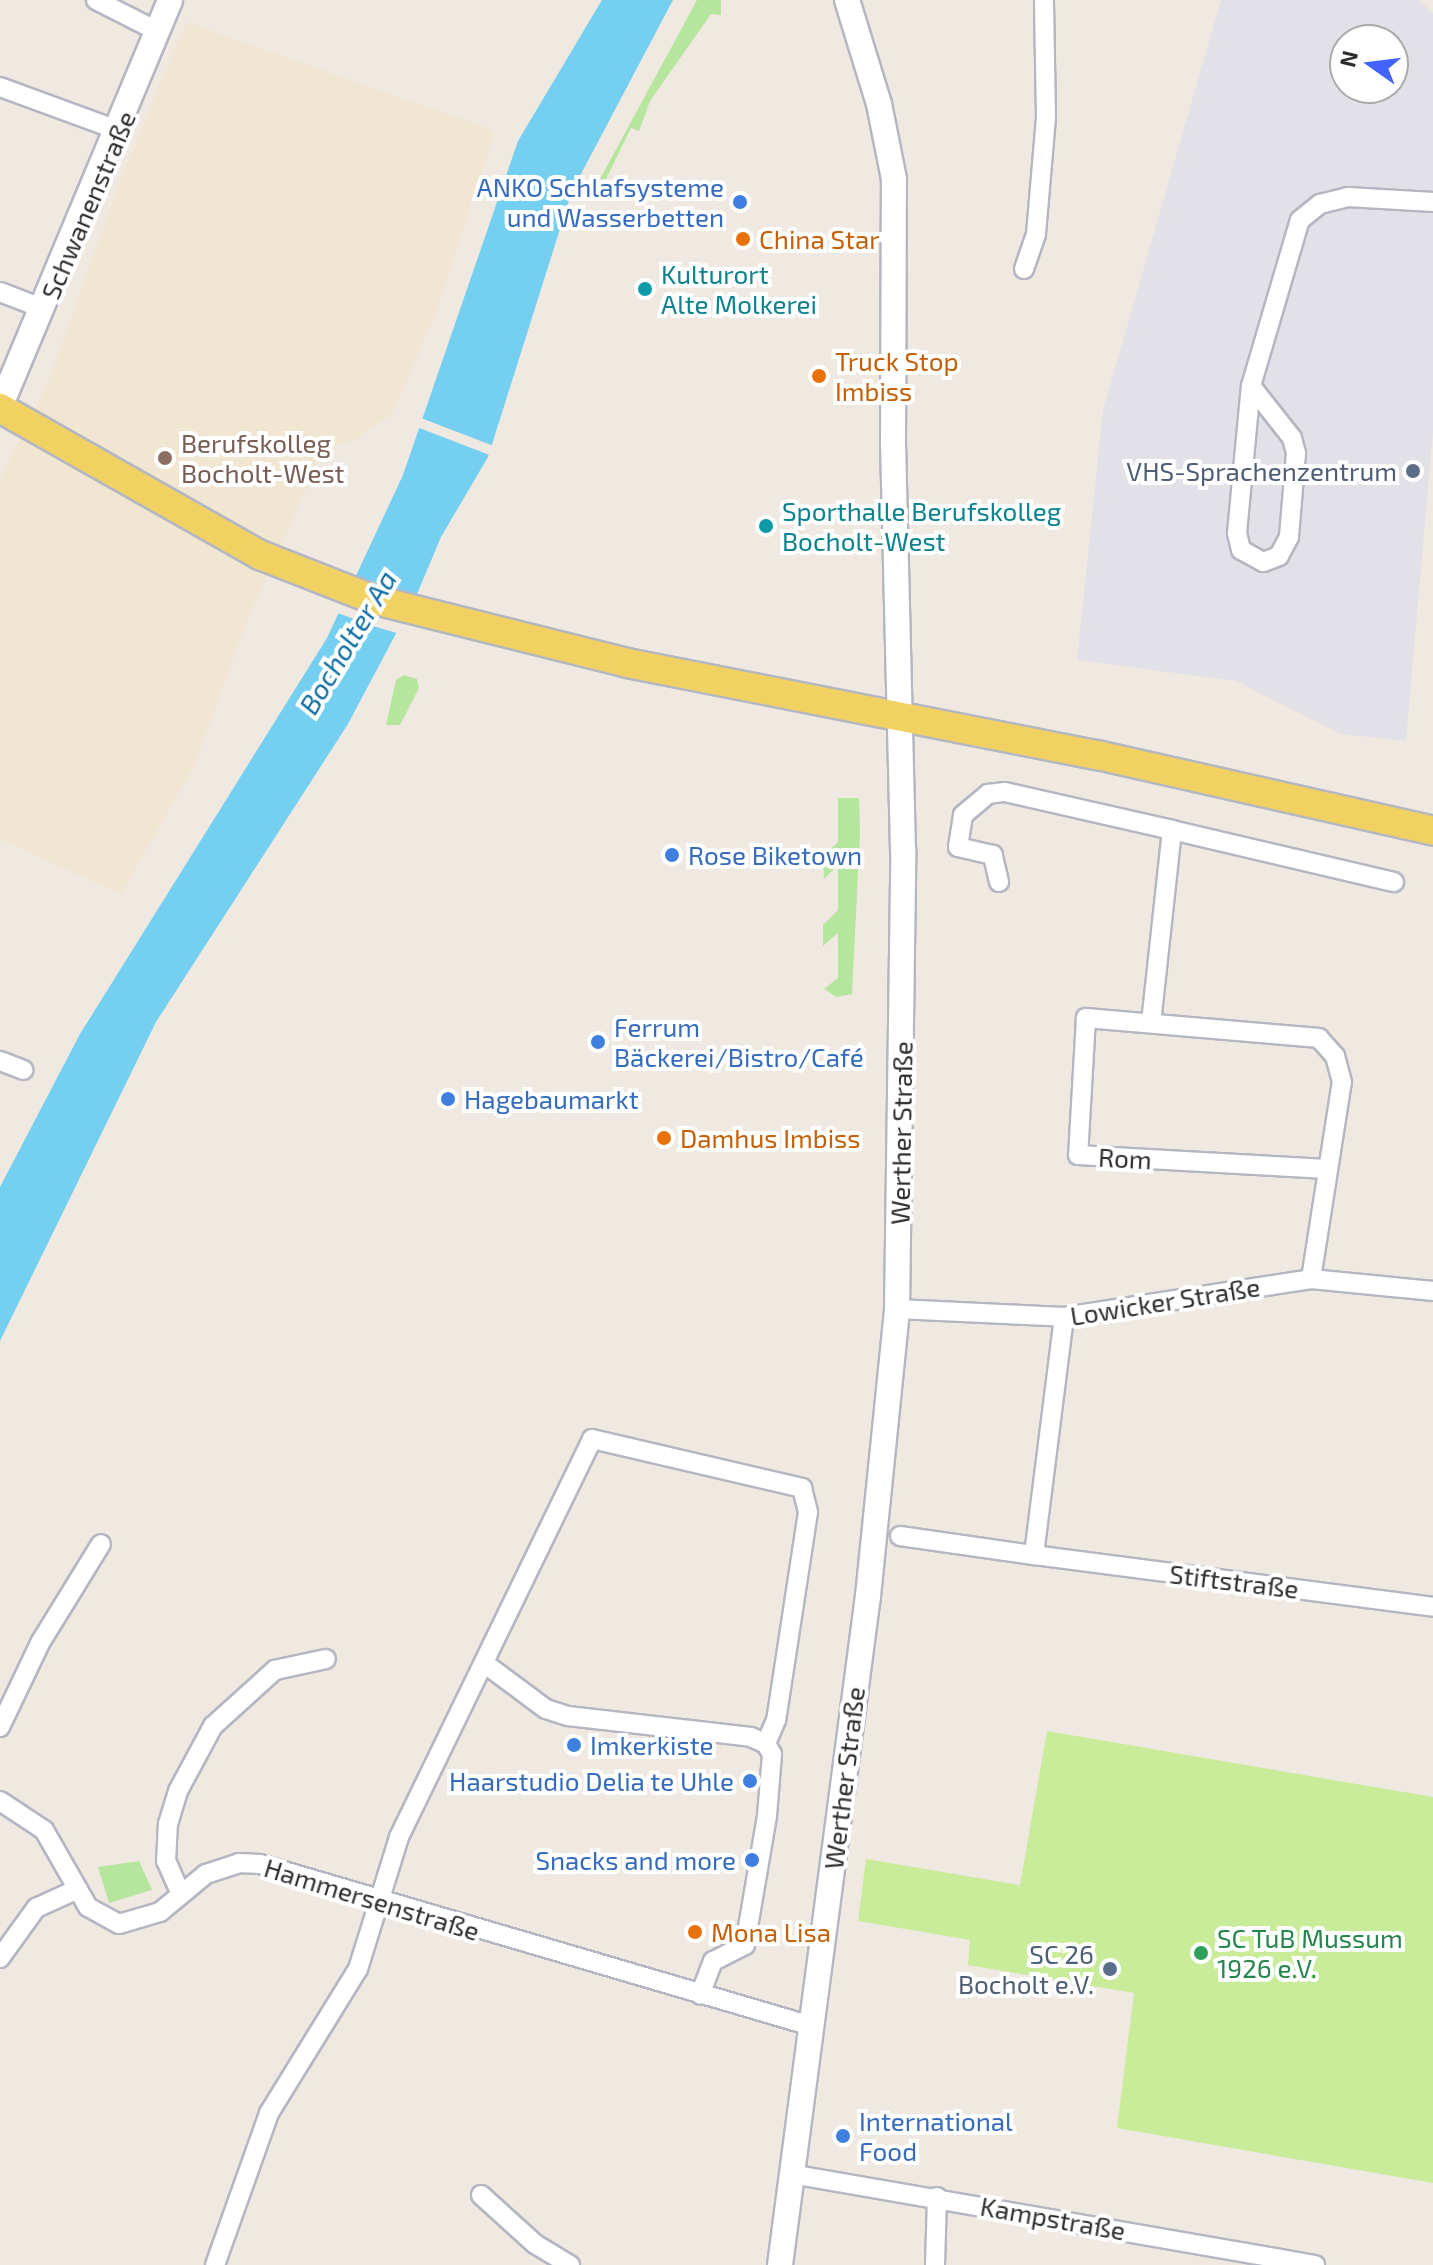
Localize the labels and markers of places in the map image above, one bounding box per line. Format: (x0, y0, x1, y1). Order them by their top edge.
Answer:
place label: ANKO Schlafsysteme und Wasserbetten (477, 171, 724, 232)
marker: ANKO Schlafsysteme und Wasserbetten (731, 193, 749, 211)
place label: China Star (759, 223, 880, 255)
marker: China Star (734, 230, 752, 248)
place label: Kulturort Alte Molkerei (661, 258, 817, 320)
marker: Kulturort Alte Molkerei (636, 280, 654, 298)
place label: Truck Stop Imbiss (835, 345, 959, 406)
marker: Truck Stop Imbiss (810, 367, 828, 385)
place label: Berufskolleg Bocholt-West (181, 427, 345, 488)
marker: Berufskolleg Bocholt-West (156, 449, 174, 467)
place label: VHS-Sprachenzentrum (1126, 455, 1397, 487)
marker: VHS-Sprachenzentrum (1404, 462, 1422, 480)
place label: Sporthalle Berufskolleg Bocholt-West (782, 495, 1061, 556)
marker: Sporthalle Berufskolleg Bocholt-West (757, 517, 775, 535)
place label: Rose Biketown (688, 839, 862, 871)
marker: Rose Biketown (663, 846, 681, 864)
place label: Ferrum Bäckerei/Bistro/Café (614, 1011, 864, 1072)
marker: Ferrum Bäckerei/Bistro/Café (589, 1033, 607, 1051)
place label: Hagebaumarkt (464, 1083, 639, 1115)
marker: Hagebaumarkt (439, 1090, 457, 1108)
place label: Damhus Imbiss (680, 1122, 861, 1154)
marker: Damhus Imbiss (655, 1129, 673, 1147)
place label: Imkerkiste (590, 1729, 714, 1761)
marker: Imkerkiste (565, 1736, 583, 1754)
place label: Haarstudio Delia te Uhle (449, 1765, 734, 1797)
marker: Haarstudio Delia te Uhle (741, 1772, 759, 1790)
place label: Snacks and more (535, 1844, 736, 1876)
marker: Snacks and more (743, 1851, 761, 1869)
place label: Mona Lisa (711, 1916, 831, 1948)
place label: SC TuB Mussum 1926 e.V. (1217, 1922, 1403, 1984)
marker: Mona Lisa (686, 1923, 704, 1941)
place label: SC 26 Bocholt e.V. (958, 1938, 1094, 2000)
marker: SC TuB Mussum 1926 e.V. (1192, 1944, 1210, 1962)
marker: SC 26 Bocholt e.V. (1101, 1960, 1119, 1978)
place label: International Food (859, 2105, 1013, 2166)
marker: International Food (834, 2127, 852, 2145)

